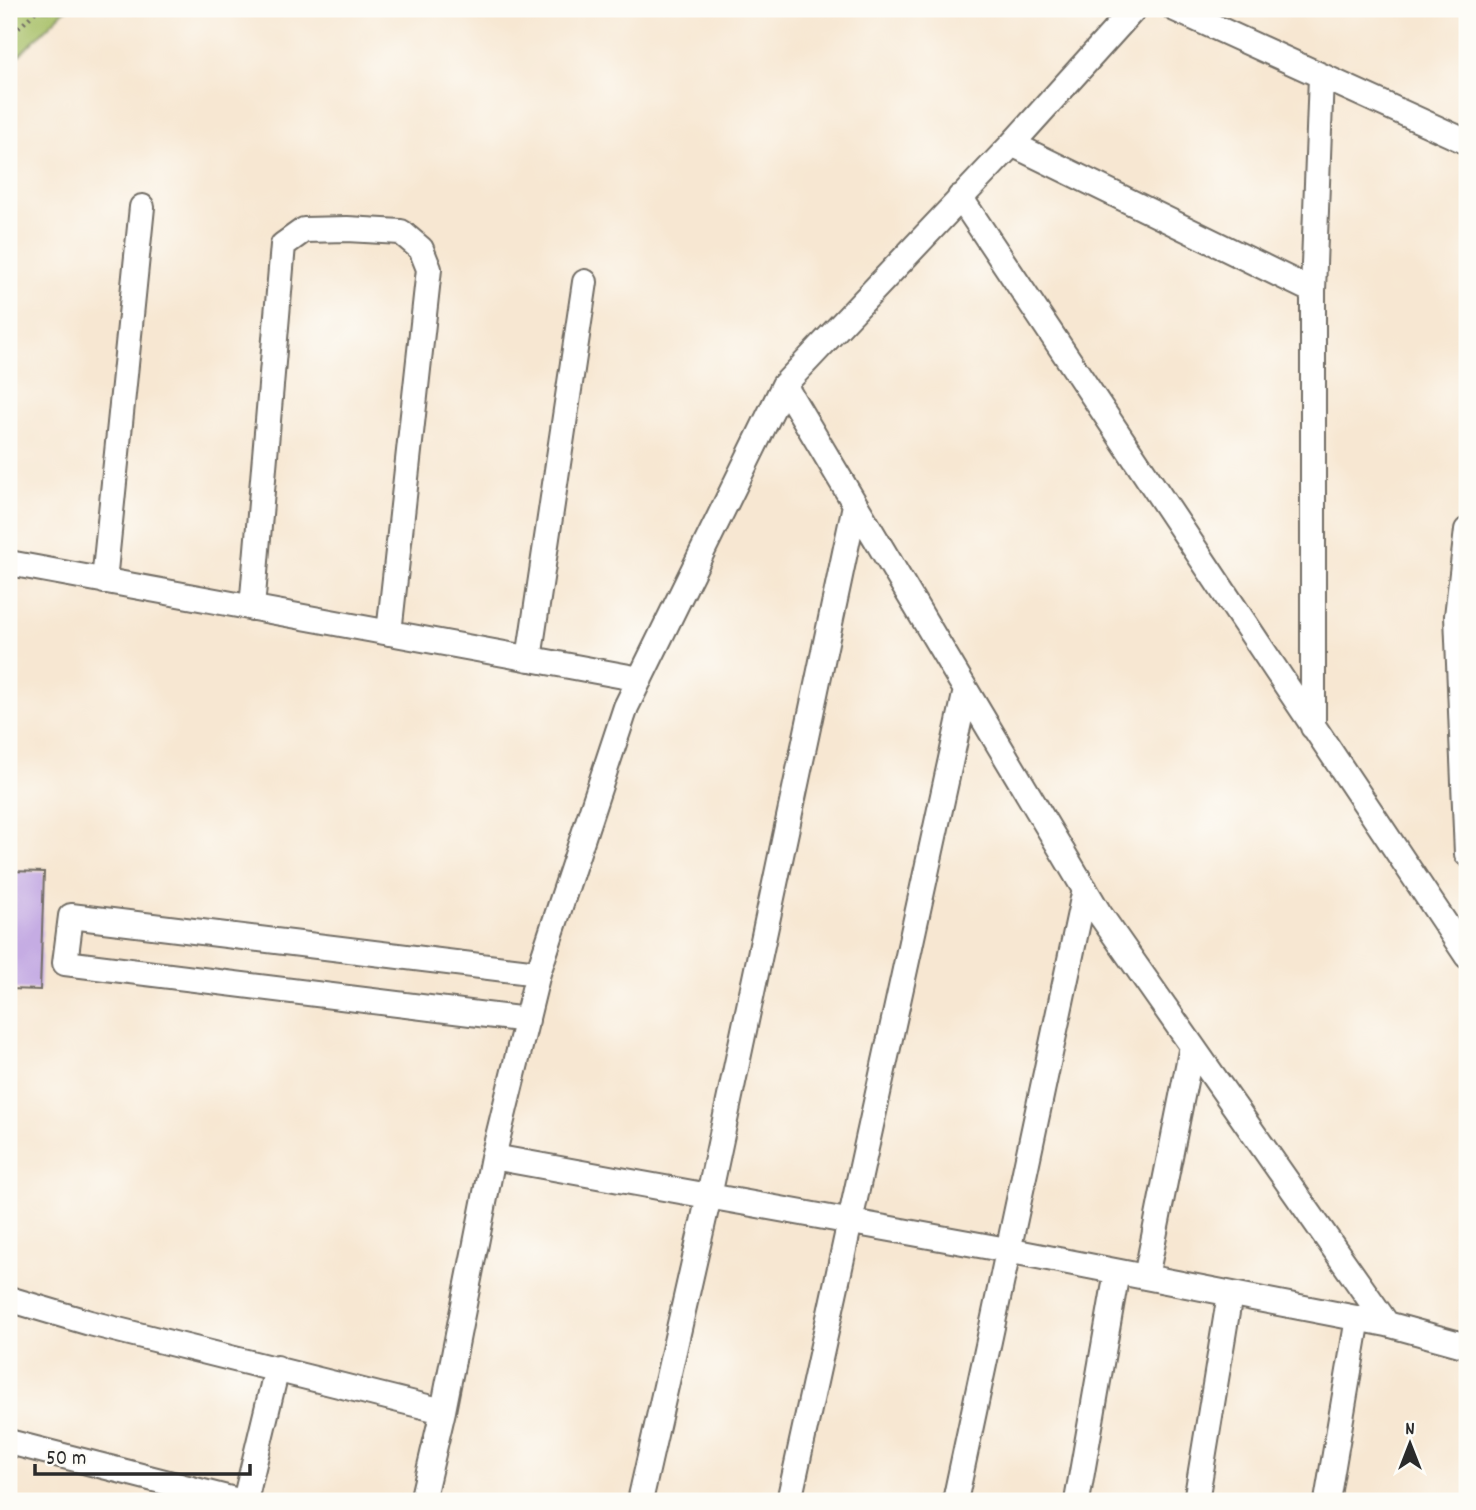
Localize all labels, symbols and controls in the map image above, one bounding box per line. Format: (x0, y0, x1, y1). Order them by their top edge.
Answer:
north arrow (1374, 1408, 1444, 1478)
text: N (1405, 1417, 1415, 1444)
scale bar (35, 1433, 250, 1477)
text: 50 m (46, 1445, 86, 1475)

